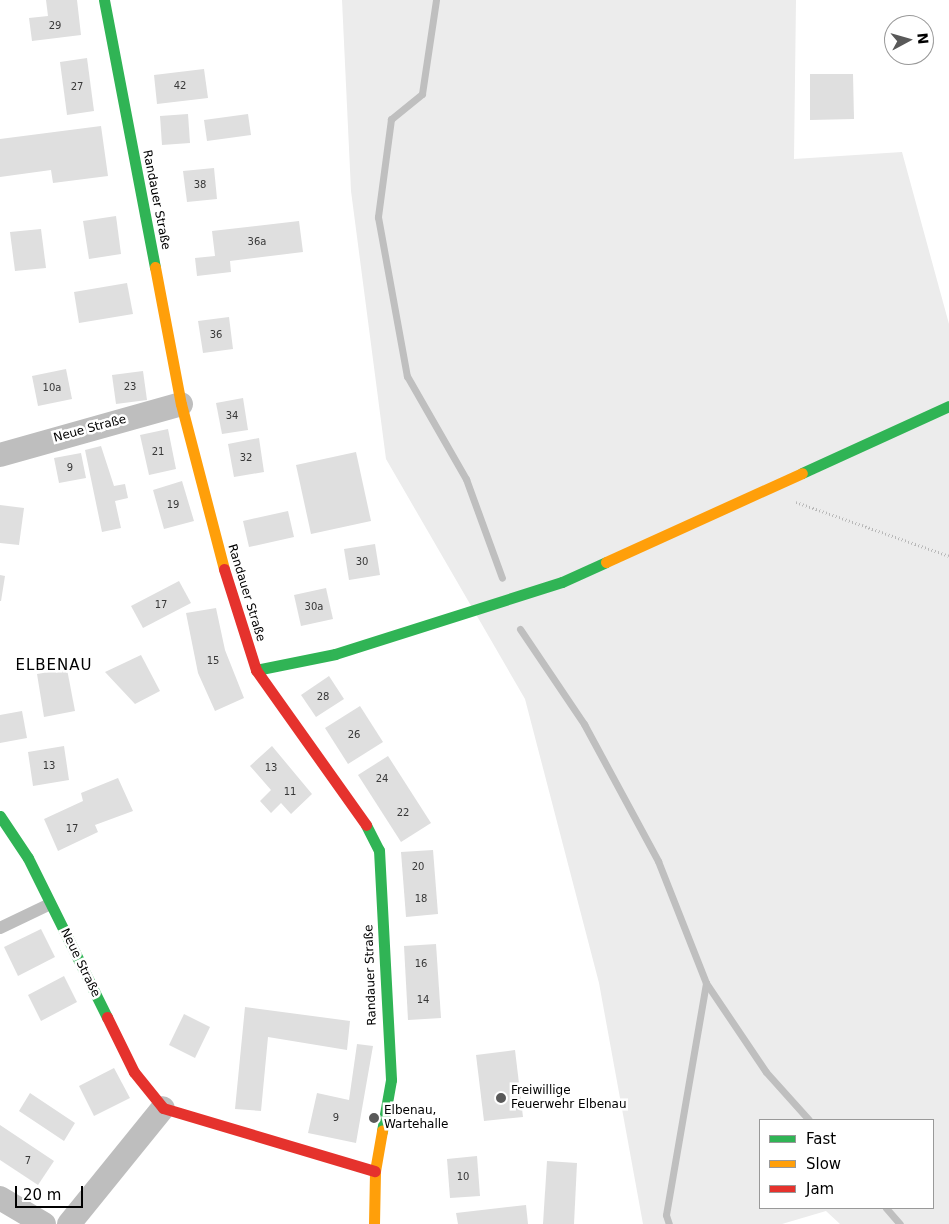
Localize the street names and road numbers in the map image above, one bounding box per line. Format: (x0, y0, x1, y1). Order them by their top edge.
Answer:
street label: Randauer Straße (139, 149, 173, 251)
street label: Neue Straße (52, 412, 128, 446)
street label: Randauer Straße (224, 542, 268, 644)
street label: Randauer Straße (362, 924, 380, 1026)
street label: Neue Straße (57, 926, 103, 1000)

